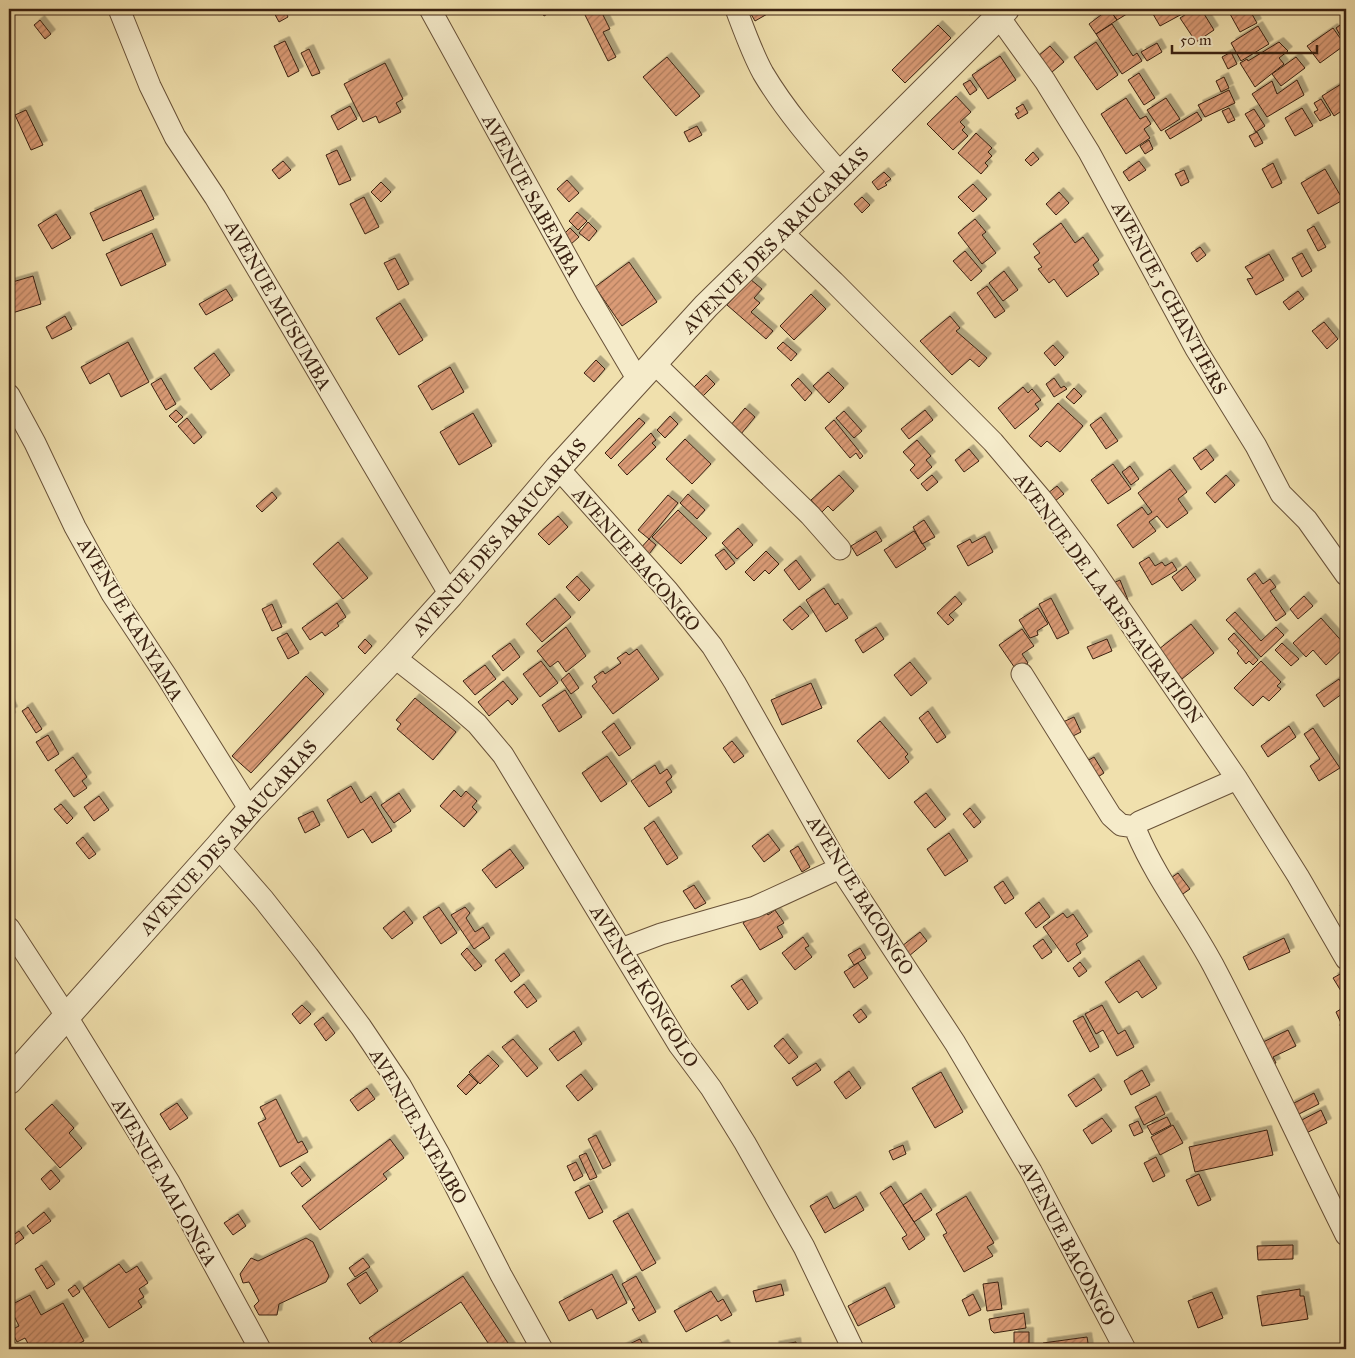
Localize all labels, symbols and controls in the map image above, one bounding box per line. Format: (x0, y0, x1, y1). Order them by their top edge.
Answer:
scale bar (1172, 22, 1318, 54)
text: 50 m (1180, 31, 1212, 49)
street label: AVENUE SABEMBA (477, 109, 586, 280)
street label: AVENUE DES ARAUCARIAS (677, 142, 873, 339)
street label: AVENUE 5 CHANTIERS (1106, 197, 1232, 399)
street label: AVENUE MUSUMBA (220, 215, 337, 394)
street label: AVENUE DES ARAUCARIAS (407, 434, 592, 642)
street label: AVENUE DE LA RESTAURATION (1009, 467, 1208, 729)
street label: AVENUE BACONGO (567, 482, 705, 636)
street label: AVENUE KANYAMA (72, 533, 188, 705)
street label: AVENUE DES ARAUCARIAS (134, 735, 322, 940)
street label: AVENUE BACONGO (802, 811, 919, 979)
street label: AVENUE KONGOLO (585, 900, 704, 1072)
street label: AVENUE NYEMBO (364, 1044, 472, 1208)
street label: AVENUE MALONGA (107, 1093, 222, 1271)
street label: AVENUE BACONGO (1014, 1156, 1121, 1330)

